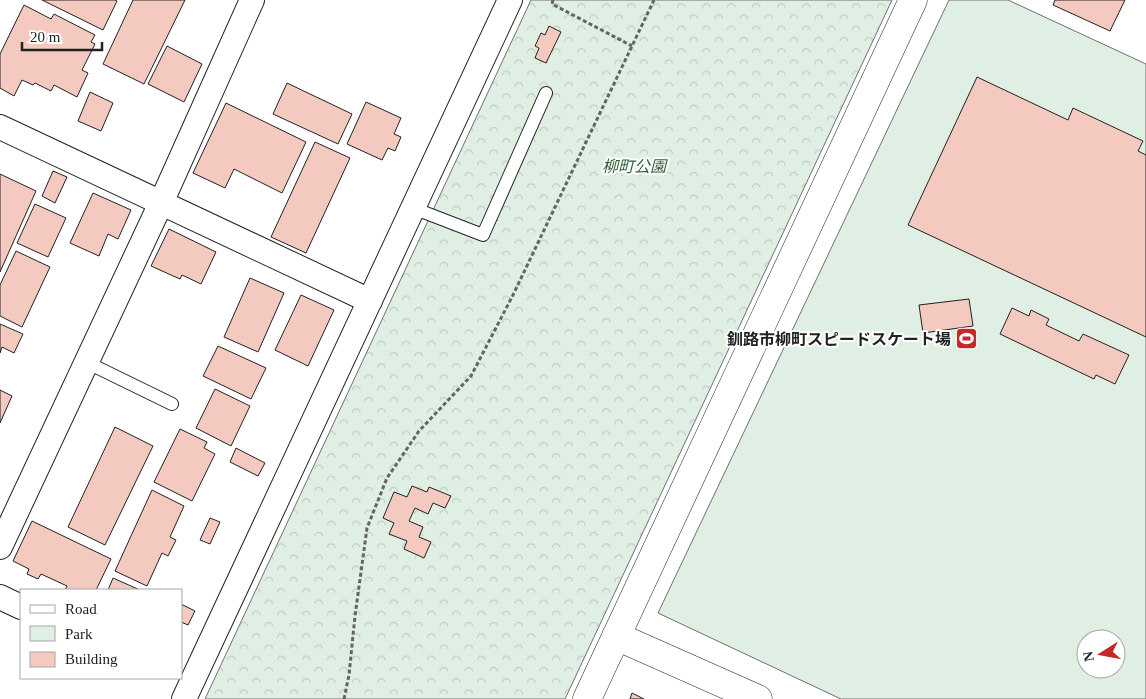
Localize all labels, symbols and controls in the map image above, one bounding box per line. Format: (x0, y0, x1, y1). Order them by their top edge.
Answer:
scale bar (22, 20, 102, 52)
text: 20 m (30, 29, 61, 45)
park label: 柳町公園 (602, 158, 668, 175)
sports icon: 釧路市柳町スピードスケート場 (955, 327, 979, 351)
place label: 釧路市柳町スピードスケート場 (727, 331, 951, 348)
legend (20, 589, 182, 679)
text: Road (65, 601, 97, 617)
text: Park (65, 626, 93, 642)
north arrow (1076, 629, 1126, 679)
text: N (1080, 650, 1097, 663)
text: Building (65, 651, 118, 667)

